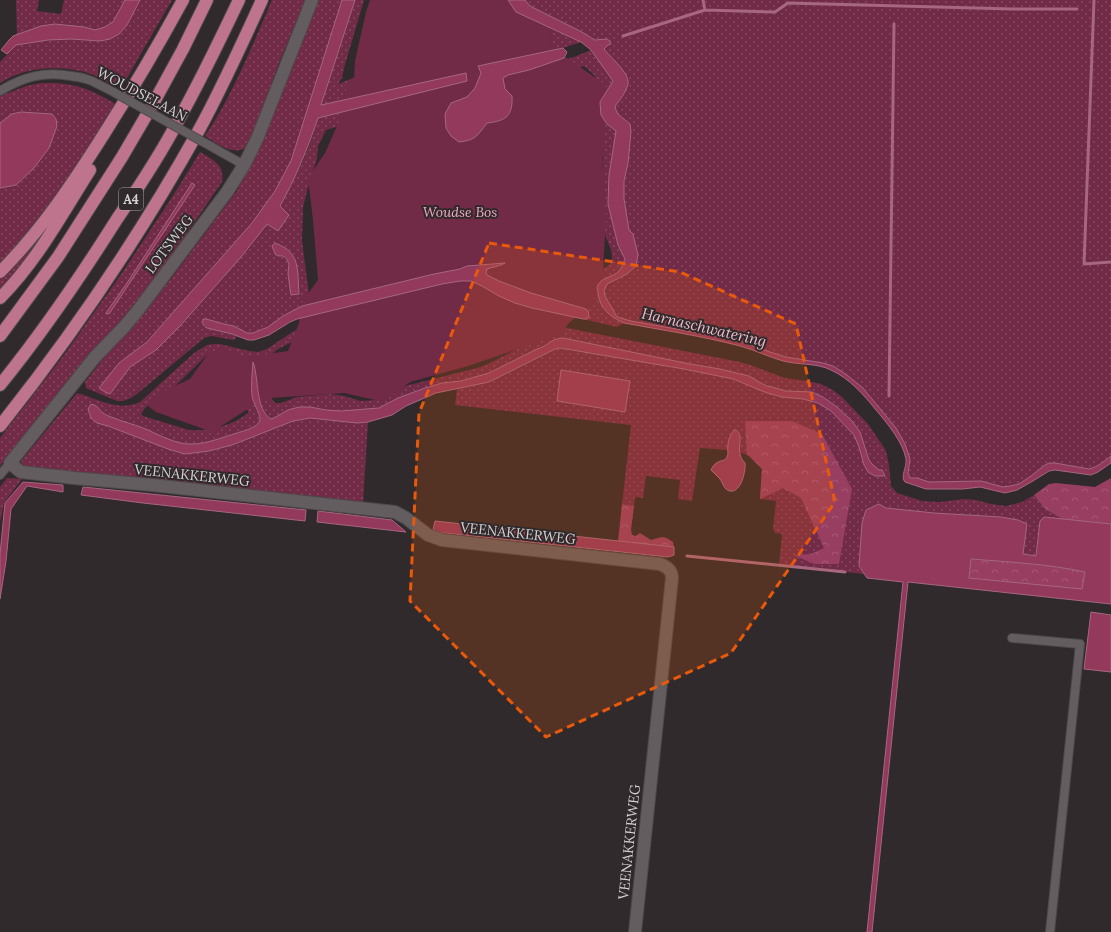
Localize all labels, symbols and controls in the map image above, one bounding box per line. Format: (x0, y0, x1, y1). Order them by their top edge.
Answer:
street label: WOUDSELAAN (94, 63, 190, 125)
road number: A4 (119, 188, 143, 210)
park label: Woudse Bos (423, 203, 497, 221)
street label: LOTSWEG (141, 211, 197, 277)
water label: Harnaschwatering (640, 303, 768, 351)
street label: VEENAKKERWEG (132, 460, 251, 490)
street label: VEENAKKERWEG (458, 518, 577, 548)
street label: VEENAKKERWEG (614, 783, 644, 902)

